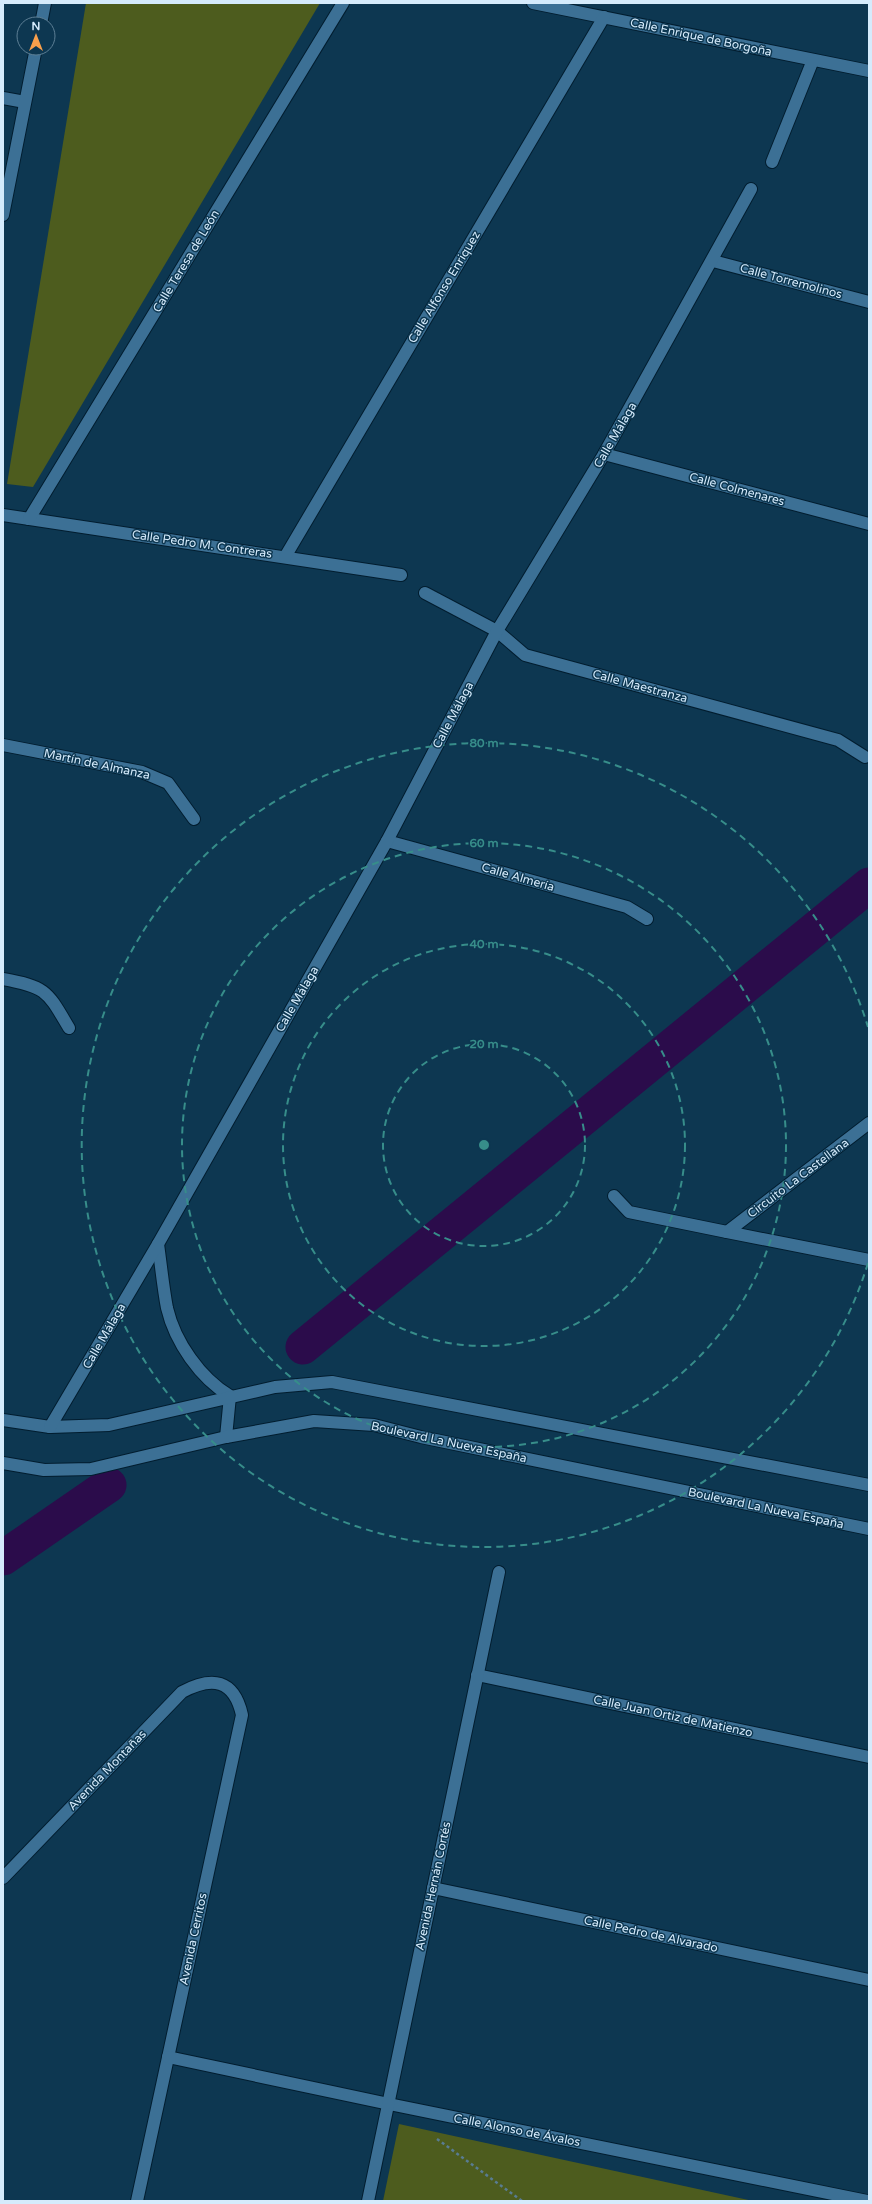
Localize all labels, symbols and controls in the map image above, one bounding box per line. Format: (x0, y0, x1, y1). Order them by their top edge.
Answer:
street label: Calle Enrique de Borgoña (629, 15, 773, 59)
north arrow (16, 16, 56, 56)
text: N (32, 20, 40, 33)
street label: Calle Teresa de León (150, 207, 222, 315)
street label: Calle Alfonso Enriquez (405, 229, 483, 345)
street label: Calle Torremolinos (738, 261, 844, 301)
street label: Calle Málaga (591, 400, 639, 470)
street label: Calle Colmenares (688, 470, 786, 509)
street label: Calle Pedro M. Contreras (131, 527, 273, 561)
street label: Calle Maestranza (591, 667, 689, 705)
street label: Calle Málaga (430, 679, 476, 751)
text: 80 m (469, 736, 499, 750)
street label: Martín de Almanza (43, 746, 151, 782)
text: 60 m (469, 836, 499, 850)
street label: Calle Almería (480, 860, 556, 894)
text: 40 m (469, 937, 499, 951)
street label: Calle Málaga (273, 964, 321, 1034)
text: 20 m (469, 1037, 499, 1051)
street label: Circuito La Castellana (745, 1135, 851, 1221)
centre of rings (477, 1138, 491, 1152)
street label: Calle Málaga (80, 1301, 128, 1371)
street label: Boulevard La Nueva España (370, 1419, 528, 1465)
street label: Boulevard La Nueva España (687, 1485, 845, 1531)
street label: Calle Juan Ortiz de Matienzo (592, 1692, 754, 1740)
street label: Avenida Montañas (65, 1727, 149, 1813)
street label: Avenida Hernán Cortés (413, 1820, 454, 1952)
street label: Avenida Cerritos (176, 1891, 210, 1986)
street label: Calle Pedro de Alvarado (583, 1913, 719, 1955)
street label: Calle Alonso de Ávalos (452, 2111, 582, 2149)

